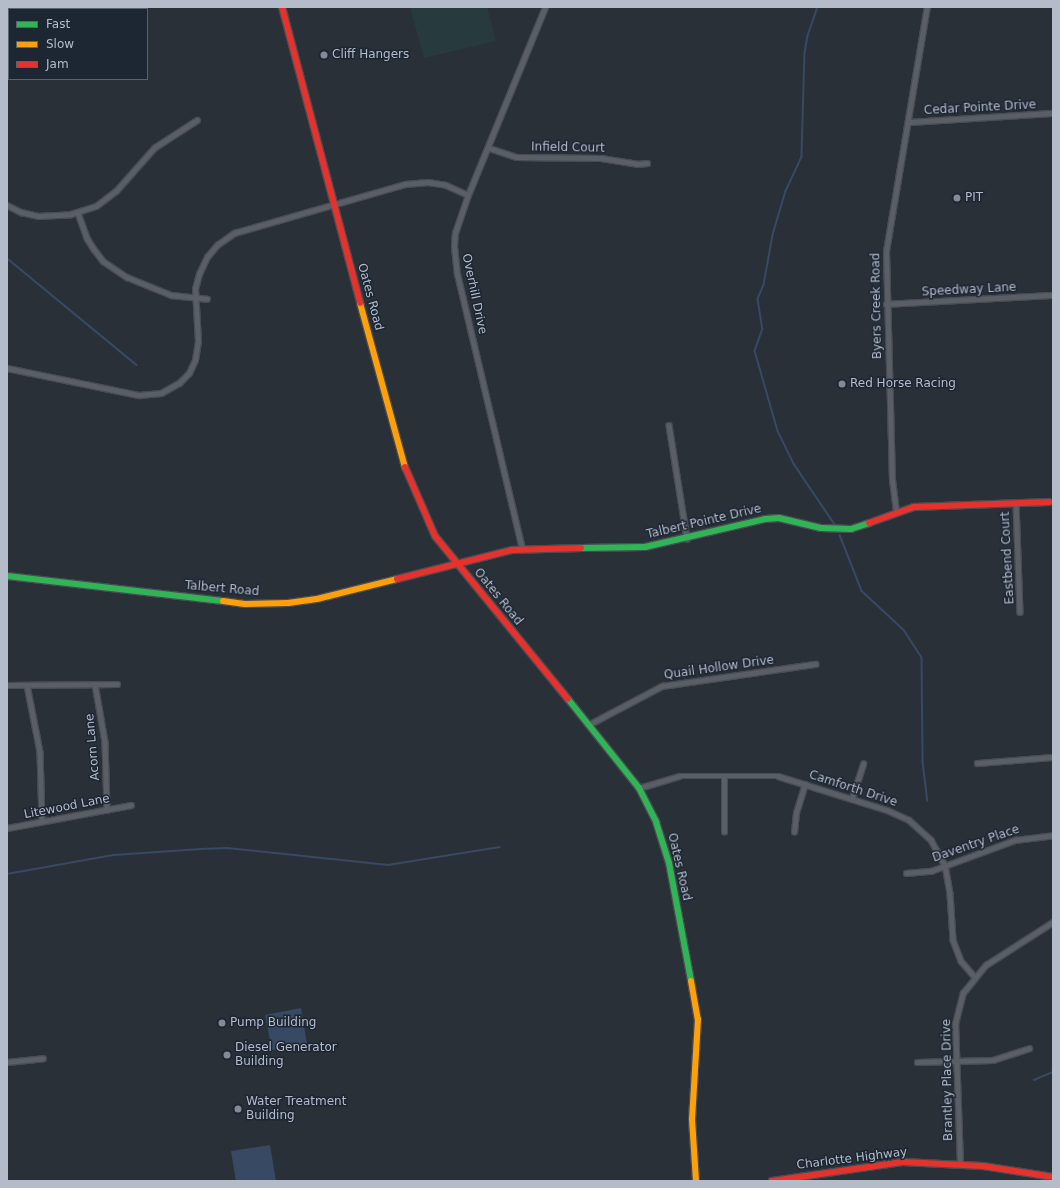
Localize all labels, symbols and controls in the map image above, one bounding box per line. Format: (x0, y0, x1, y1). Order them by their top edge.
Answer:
legend (8, 8, 148, 80)
text: Fast (46, 17, 70, 31)
text: Slow (46, 37, 74, 51)
place label: Cliff Hangers (332, 48, 409, 62)
marker: Cliff Hangers (319, 50, 329, 60)
text: Jam (46, 57, 69, 71)
street label: Cedar Pointe Drive (923, 98, 1037, 118)
street label: Infield Court (531, 140, 605, 156)
place label: PIT (965, 191, 983, 205)
marker: PIT (952, 193, 962, 203)
street label: Overhill Drive (458, 252, 490, 336)
street label: Byers Creek Road (869, 253, 885, 359)
street label: Oates Road (354, 262, 386, 332)
street label: Speedway Lane (921, 280, 1017, 300)
place label: Red Horse Racing (850, 377, 956, 391)
marker: Red Horse Racing (837, 379, 847, 389)
street label: Talbert Pointe Drive (645, 502, 763, 542)
street label: Eastbend Court (998, 511, 1018, 605)
street label: Oates Road (471, 566, 525, 628)
street label: Talbert Road (184, 579, 260, 599)
street label: Quail Hollow Drive (663, 653, 775, 683)
street label: Acorn Lane (83, 713, 103, 781)
street label: Camforth Drive (807, 768, 899, 810)
street label: Litewood Lane (23, 792, 111, 822)
street label: Daventry Place (931, 822, 1021, 866)
street label: Oates Road (664, 832, 694, 902)
place label: Pump Building (230, 1016, 316, 1030)
marker: Pump Building (217, 1018, 227, 1028)
street label: Brantley Place Drive (940, 1019, 956, 1141)
place label: Diesel Generator Building (235, 1041, 337, 1069)
marker: Diesel Generator Building (222, 1050, 232, 1060)
place label: Water Treatment Building (246, 1095, 346, 1123)
marker: Water Treatment Building (233, 1104, 243, 1114)
street label: Charlotte Highway (796, 1145, 908, 1173)

